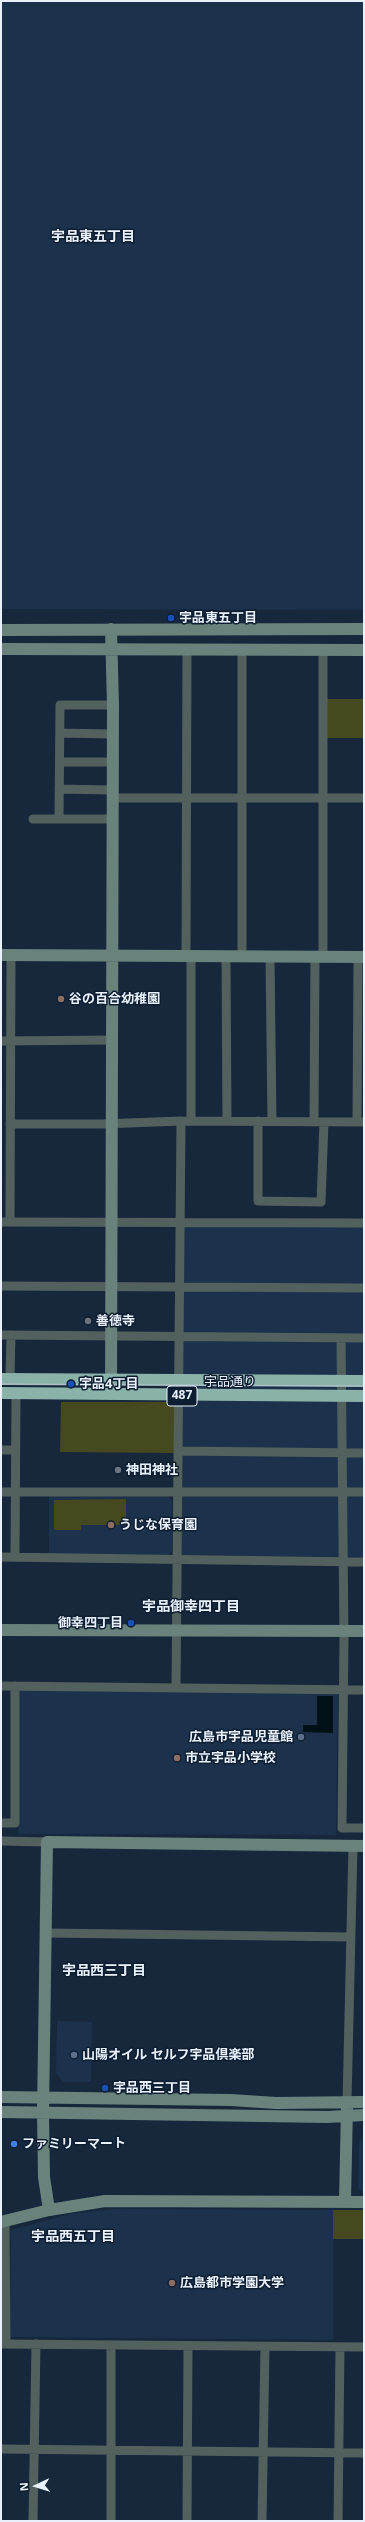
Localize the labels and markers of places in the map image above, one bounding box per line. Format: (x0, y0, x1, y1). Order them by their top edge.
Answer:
place label: 宇品東五丁目 (179, 610, 257, 626)
marker: 宇品東五丁目 (166, 613, 176, 623)
place label: 谷の百合幼稚園 (69, 991, 160, 1007)
marker: 谷の百合幼稚園 (56, 994, 66, 1004)
place label: 善徳寺 (96, 1313, 135, 1329)
marker: 善徳寺 (83, 1316, 93, 1326)
place label: 宇品4丁目 (79, 1376, 138, 1392)
marker: 宇品4丁目 (66, 1379, 76, 1389)
place label: 神田神社 (126, 1462, 178, 1478)
marker: 神田神社 (113, 1465, 123, 1475)
place label: うじな保育園 (119, 1517, 197, 1533)
marker: うじな保育園 (106, 1520, 116, 1530)
place label: 御幸四丁目 (58, 1615, 123, 1631)
marker: 御幸四丁目 (126, 1618, 136, 1628)
place label: 広島市宇品児童館 (189, 1729, 293, 1745)
marker: 広島市宇品児童館 (296, 1732, 306, 1742)
place label: 市立宇品小学校 (185, 1750, 276, 1766)
marker: 市立宇品小学校 (172, 1753, 182, 1763)
place label: 山陽オイル セルフ宇品倶楽部 (82, 2047, 254, 2063)
marker: 山陽オイル セルフ宇品倶楽部 (69, 2050, 79, 2060)
place label: 宇品西三丁目 (113, 2080, 191, 2096)
marker: 宇品西三丁目 (100, 2083, 110, 2093)
place label: ファミリーマート (22, 2136, 126, 2152)
marker: ファミリーマート (9, 2139, 19, 2149)
place label: 広島都市学園大学 (180, 2275, 284, 2291)
marker: 広島都市学園大学 (167, 2278, 177, 2288)

